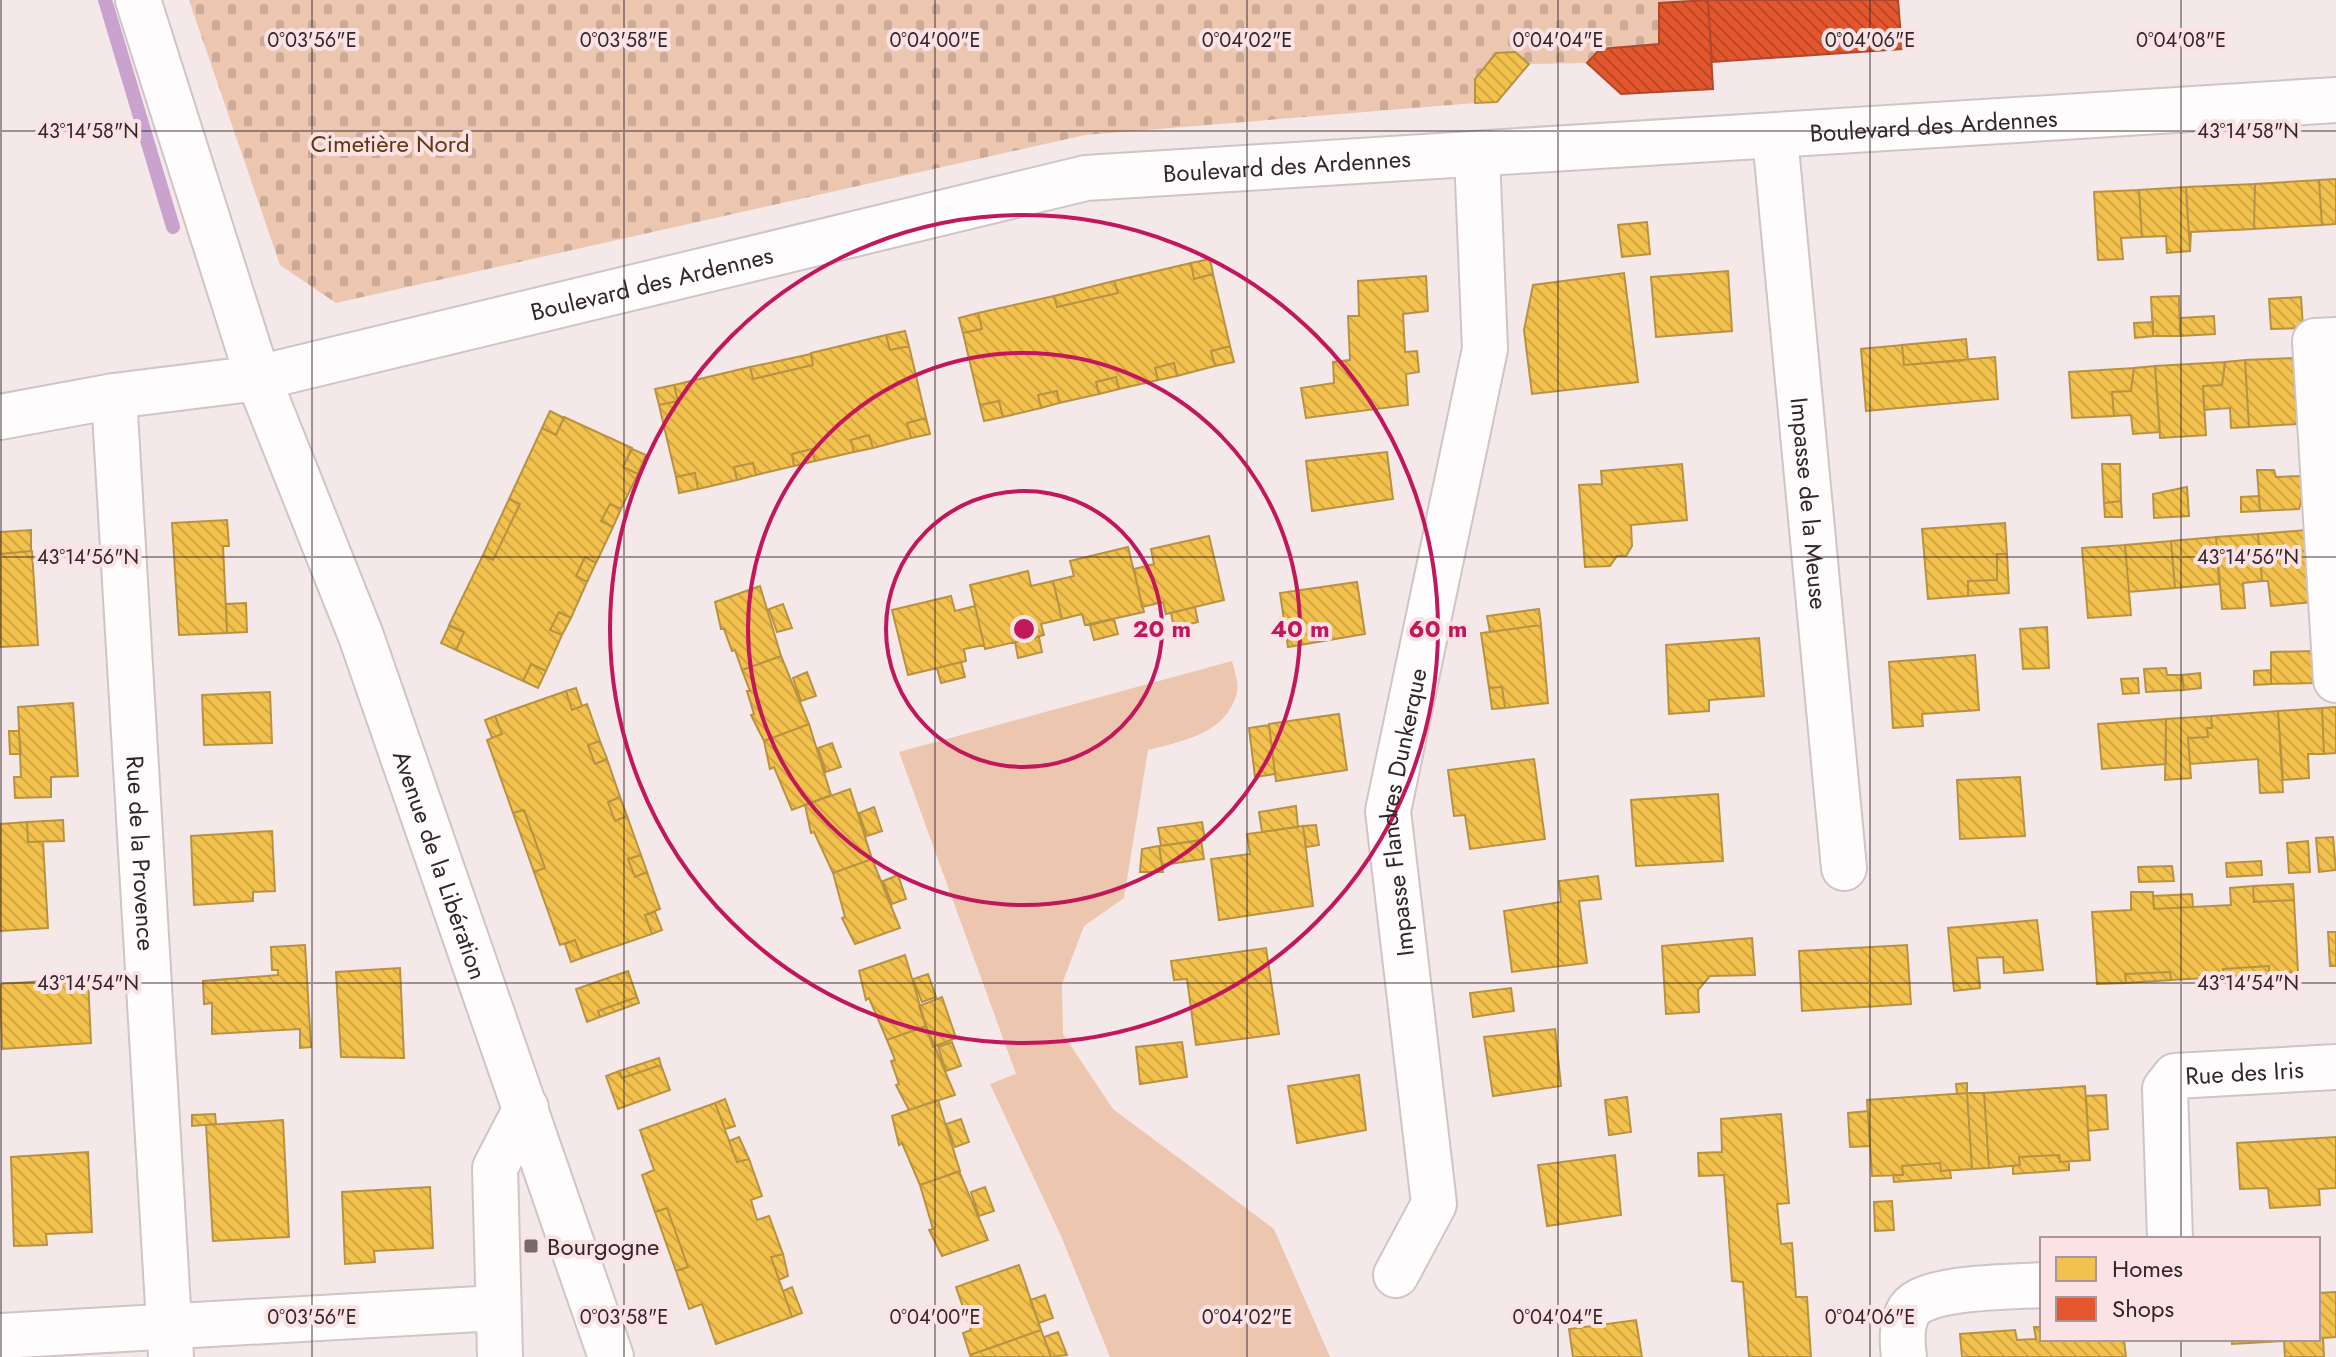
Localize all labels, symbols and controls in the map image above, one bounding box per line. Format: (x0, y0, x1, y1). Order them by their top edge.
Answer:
text: 0°03'56"E (267, 26, 357, 55)
text: 0°03'58"E (580, 26, 668, 55)
text: 0°04'00"E (889, 26, 981, 55)
text: 0°04'02"E (1202, 26, 1292, 55)
text: 0°04'04"E (1513, 26, 1603, 55)
text: 0°04'06"E (1825, 26, 1915, 55)
text: 0°04'08"E (2136, 26, 2226, 55)
street label: Boulevard des Ardennes (1809, 100, 2058, 150)
text: 43°14'58"N (37, 117, 139, 146)
text: 43°14'58"N (2197, 117, 2299, 146)
park label: Cimetière Nord (310, 126, 470, 161)
street label: Boulevard des Ardennes (1162, 140, 1412, 191)
street label: Boulevard des Ardennes (527, 237, 776, 329)
street label: Impasse de la Meuse (1782, 396, 1837, 611)
text: 43°14'56"N (37, 543, 139, 572)
text: 43°14'56"N (2197, 543, 2299, 572)
text: 20 m (1133, 611, 1191, 646)
text: 40 m (1270, 611, 1330, 646)
text: 60 m (1409, 611, 1467, 646)
centre of rings (1010, 615, 1038, 643)
street label: Impasse Flandres Dunkerque (1370, 665, 1435, 958)
street label: Avenue de la Libération (384, 746, 496, 984)
street label: Rue de la Provence (118, 755, 164, 952)
text: 43°14'54"N (37, 969, 139, 998)
text: 43°14'54"N (2197, 969, 2299, 998)
street label: Rue des Iris (2184, 1051, 2305, 1093)
place label: Bourgogne (547, 1229, 659, 1264)
marker: Bourgogne (522, 1237, 540, 1255)
legend (2040, 1237, 2320, 1341)
text: Homes (2112, 1251, 2183, 1286)
text: Shops (2112, 1291, 2174, 1326)
text: 0°03'56"E (267, 1303, 357, 1332)
text: 0°03'58"E (580, 1303, 668, 1332)
text: 0°04'00"E (889, 1303, 981, 1332)
text: 0°04'02"E (1202, 1303, 1292, 1332)
text: 0°04'04"E (1513, 1303, 1603, 1332)
text: 0°04'06"E (1825, 1303, 1915, 1332)

